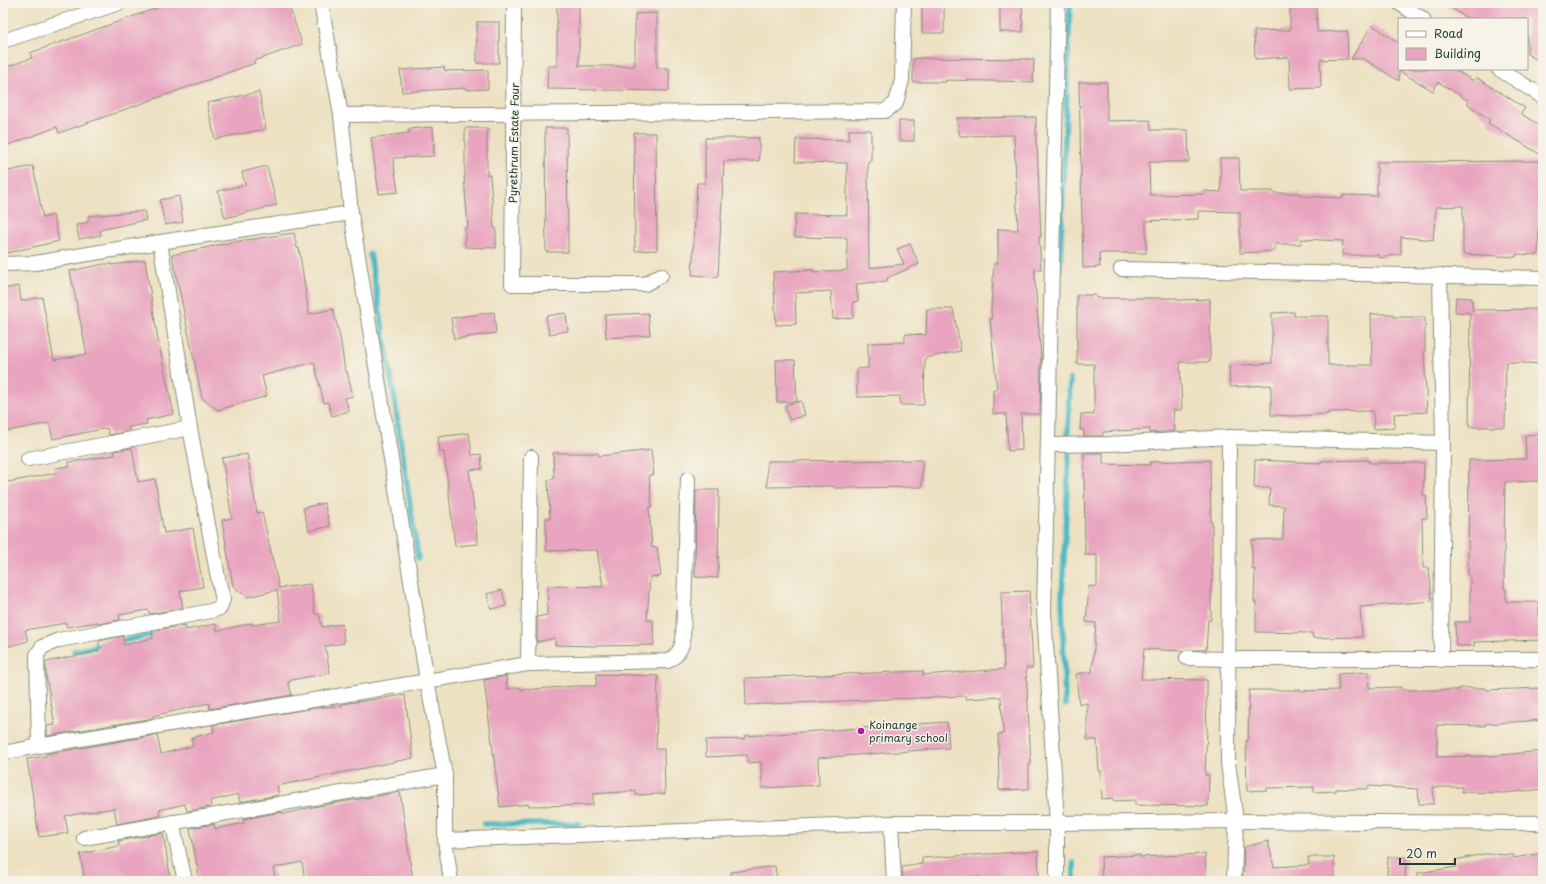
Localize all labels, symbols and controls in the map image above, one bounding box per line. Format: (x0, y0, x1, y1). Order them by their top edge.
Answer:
legend (1398, 18, 1528, 70)
text: Road (1434, 24, 1463, 42)
text: Building (1434, 44, 1481, 62)
street label: Pyrethrum Estate Four (504, 82, 523, 203)
place label: Koinange primary school (869, 716, 948, 746)
marker: Koinange primary school (856, 726, 866, 736)
scale bar (1400, 840, 1455, 866)
text: 20 m (1406, 844, 1437, 862)

